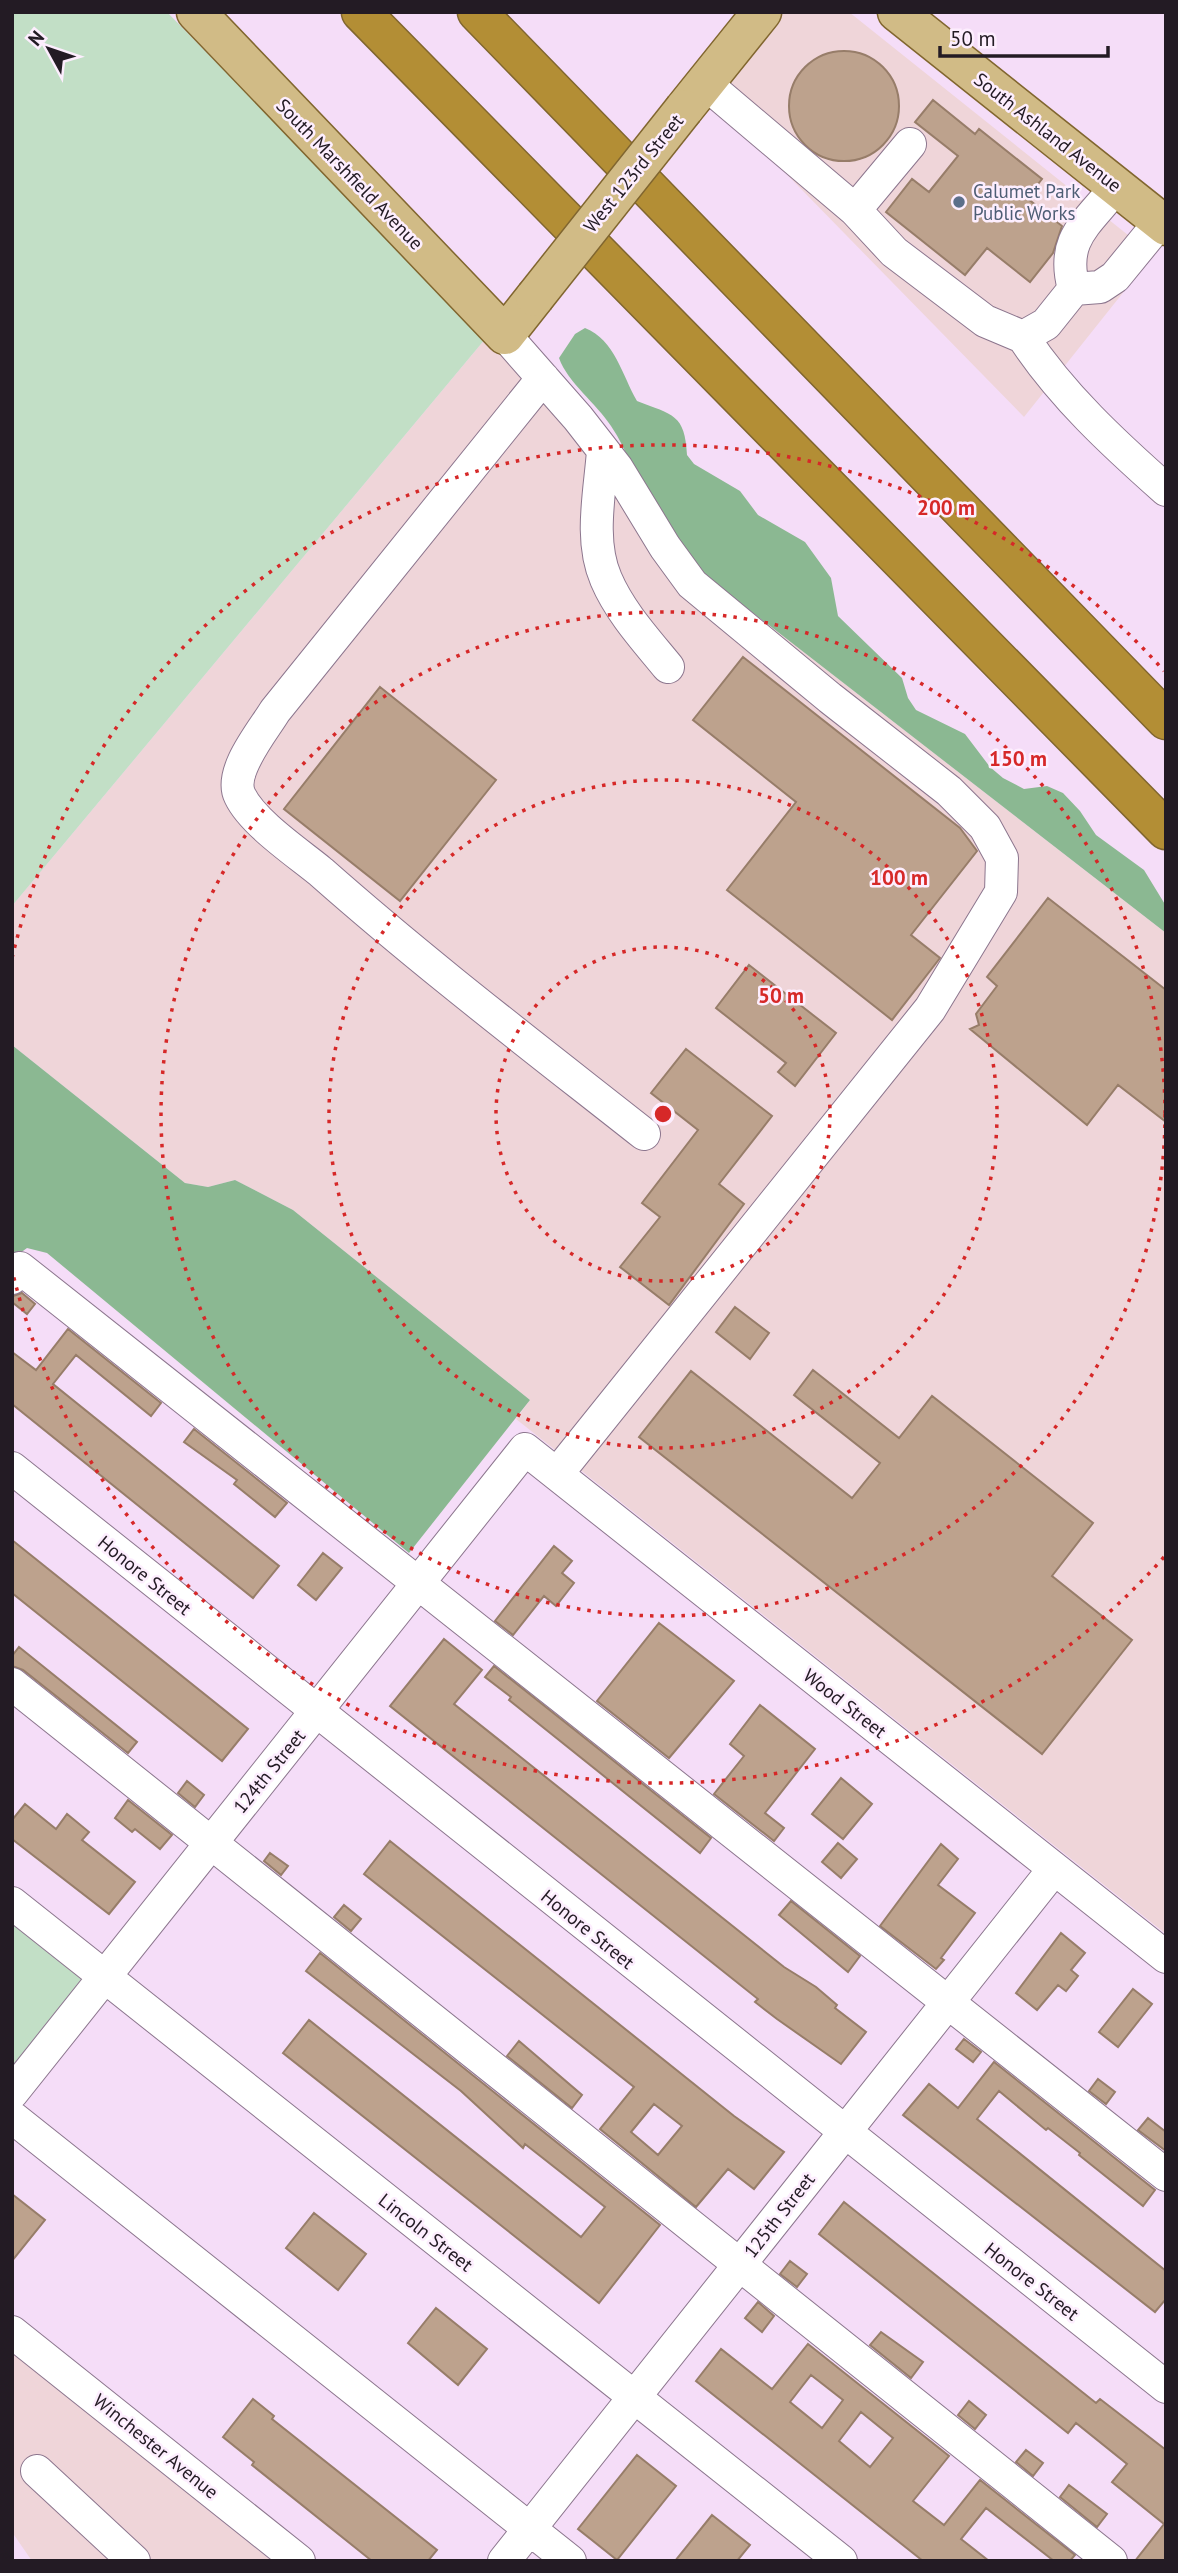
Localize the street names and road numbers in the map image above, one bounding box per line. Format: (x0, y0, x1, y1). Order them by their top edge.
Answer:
street label: South Ashland Avenue (969, 67, 1127, 197)
street label: South Marshfield Avenue (271, 93, 429, 255)
street label: West 123rd Street (578, 109, 688, 237)
street label: Honore Street (93, 1530, 197, 1620)
street label: Wood Street (799, 1663, 892, 1743)
street label: 124th Street (228, 1724, 311, 1818)
street label: Honore Street (536, 1884, 640, 1974)
street label: 125th Street (738, 2167, 820, 2262)
street label: Lincoln Street (374, 2188, 478, 2277)
street label: Honore Street (980, 2237, 1084, 2326)
street label: Winchester Avenue (89, 2388, 223, 2504)

